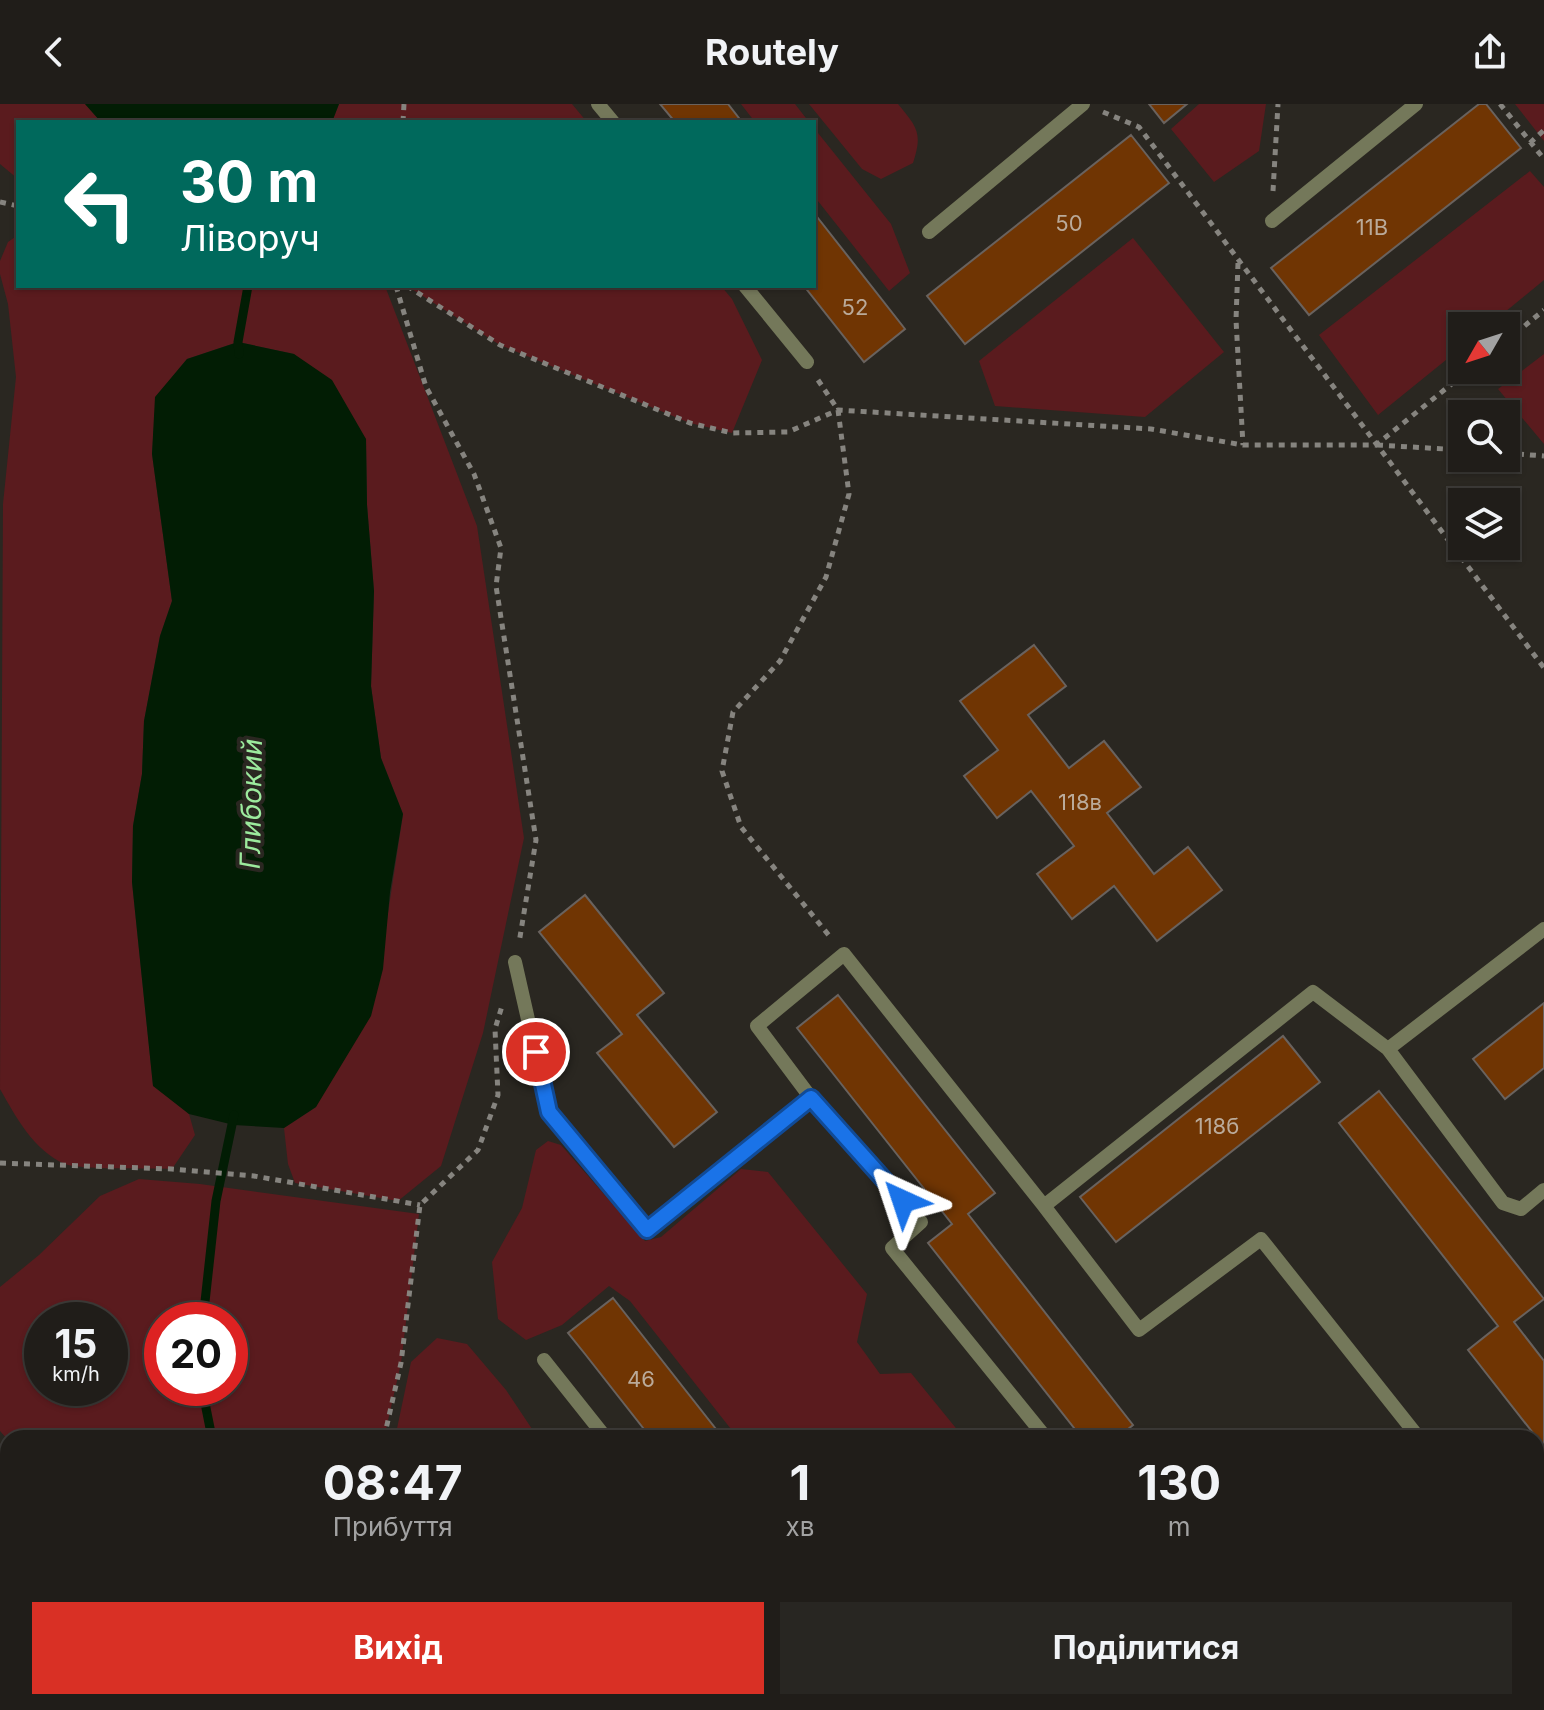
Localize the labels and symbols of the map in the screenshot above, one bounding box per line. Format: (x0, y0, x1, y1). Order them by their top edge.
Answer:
house number: 50 (1055, 210, 1083, 236)
house number: 11В (1356, 214, 1388, 240)
house number: 52 (842, 294, 868, 320)
north arrow (1448, 312, 1520, 384)
water label: Глибокий (233, 738, 269, 870)
house number: 118в (1058, 789, 1102, 815)
pin (502, 1018, 570, 1086)
house number: 118б (1195, 1113, 1239, 1139)
position arrow (861, 1159, 945, 1243)
speed limit sign: 20 (144, 1302, 248, 1406)
house number: 46 (627, 1366, 655, 1392)

